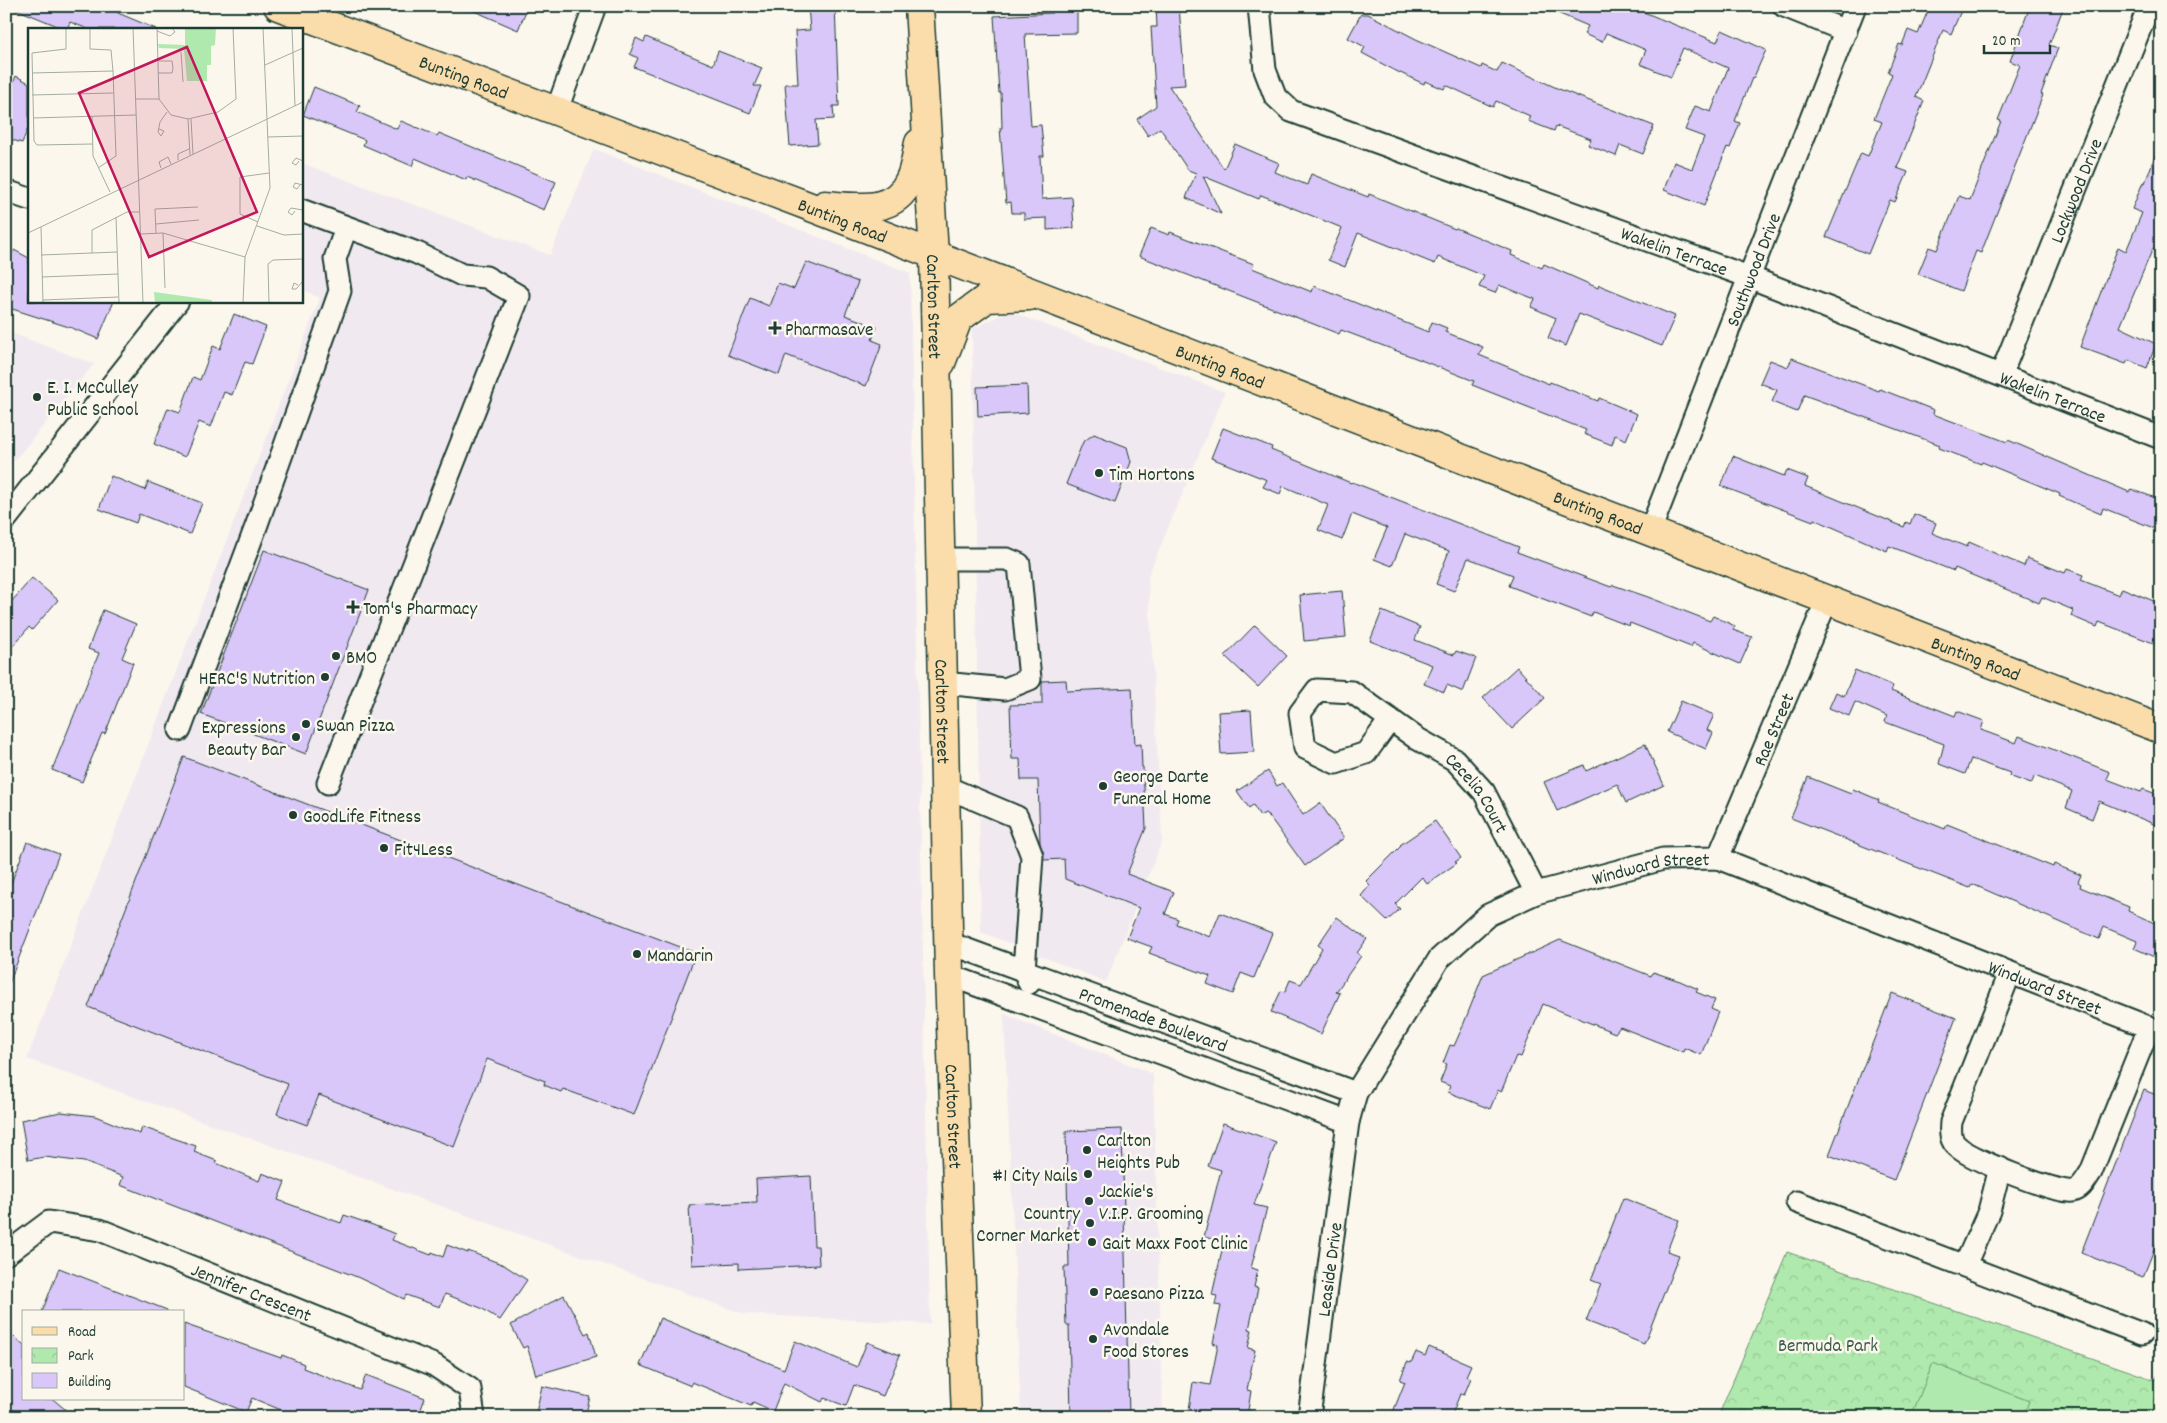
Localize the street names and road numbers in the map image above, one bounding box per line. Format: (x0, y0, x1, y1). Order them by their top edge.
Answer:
street label: Bunting Road (414, 50, 511, 109)
street label: Lockwood Drive (2045, 135, 2111, 248)
street label: Bunting Road (793, 193, 890, 252)
street label: Southwood Drive (1721, 210, 1790, 331)
street label: Wakelin Terrace (1616, 221, 1731, 285)
street label: Carlton Street (917, 254, 946, 359)
street label: Bunting Road (1171, 339, 1268, 398)
street label: Wakelin Terrace (1995, 366, 2109, 432)
street label: Bunting Road (1549, 485, 1646, 544)
street label: Bunting Road (1927, 631, 2024, 690)
street label: Carlton Street (925, 659, 955, 764)
street label: Rae Street (1748, 690, 1803, 771)
street label: Cecelia Court (1440, 747, 1513, 839)
street label: Windward Street (1590, 848, 1710, 894)
street label: Windward Street (1983, 955, 2105, 1024)
street label: Promenade Boulevard (1074, 982, 1230, 1061)
street label: Carlton Street (935, 1064, 966, 1169)
street label: Leaside Drive (1312, 1221, 1352, 1319)
street label: Jennifer Crescent (186, 1258, 315, 1331)

